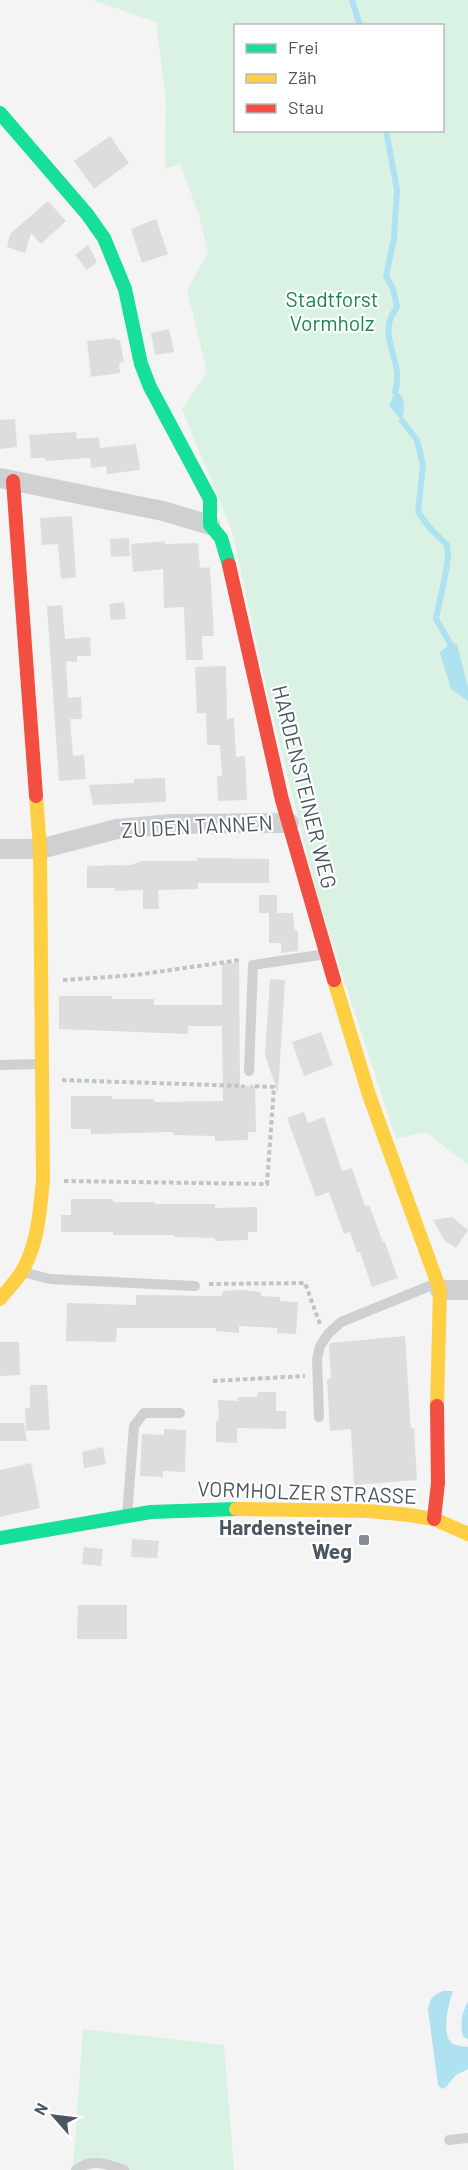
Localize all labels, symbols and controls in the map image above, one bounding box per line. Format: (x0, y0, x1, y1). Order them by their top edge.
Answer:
legend (234, 24, 444, 132)
text: Frei (288, 36, 319, 58)
text: Zäh (288, 66, 317, 88)
text: Stau (288, 96, 324, 118)
park label: Stadtforst Vormholz (286, 286, 379, 335)
street label: HARDENSTEINER WEG (268, 682, 343, 891)
street label: ZU DEN TANNEN (121, 809, 273, 842)
street label: VORMHOLZER STRASSE (197, 1475, 417, 1508)
place label: Hardensteiner Weg (219, 1514, 352, 1563)
marker: Hardensteiner Weg (357, 1533, 371, 1547)
north arrow (24, 2086, 84, 2146)
text: N (29, 2100, 51, 2118)

